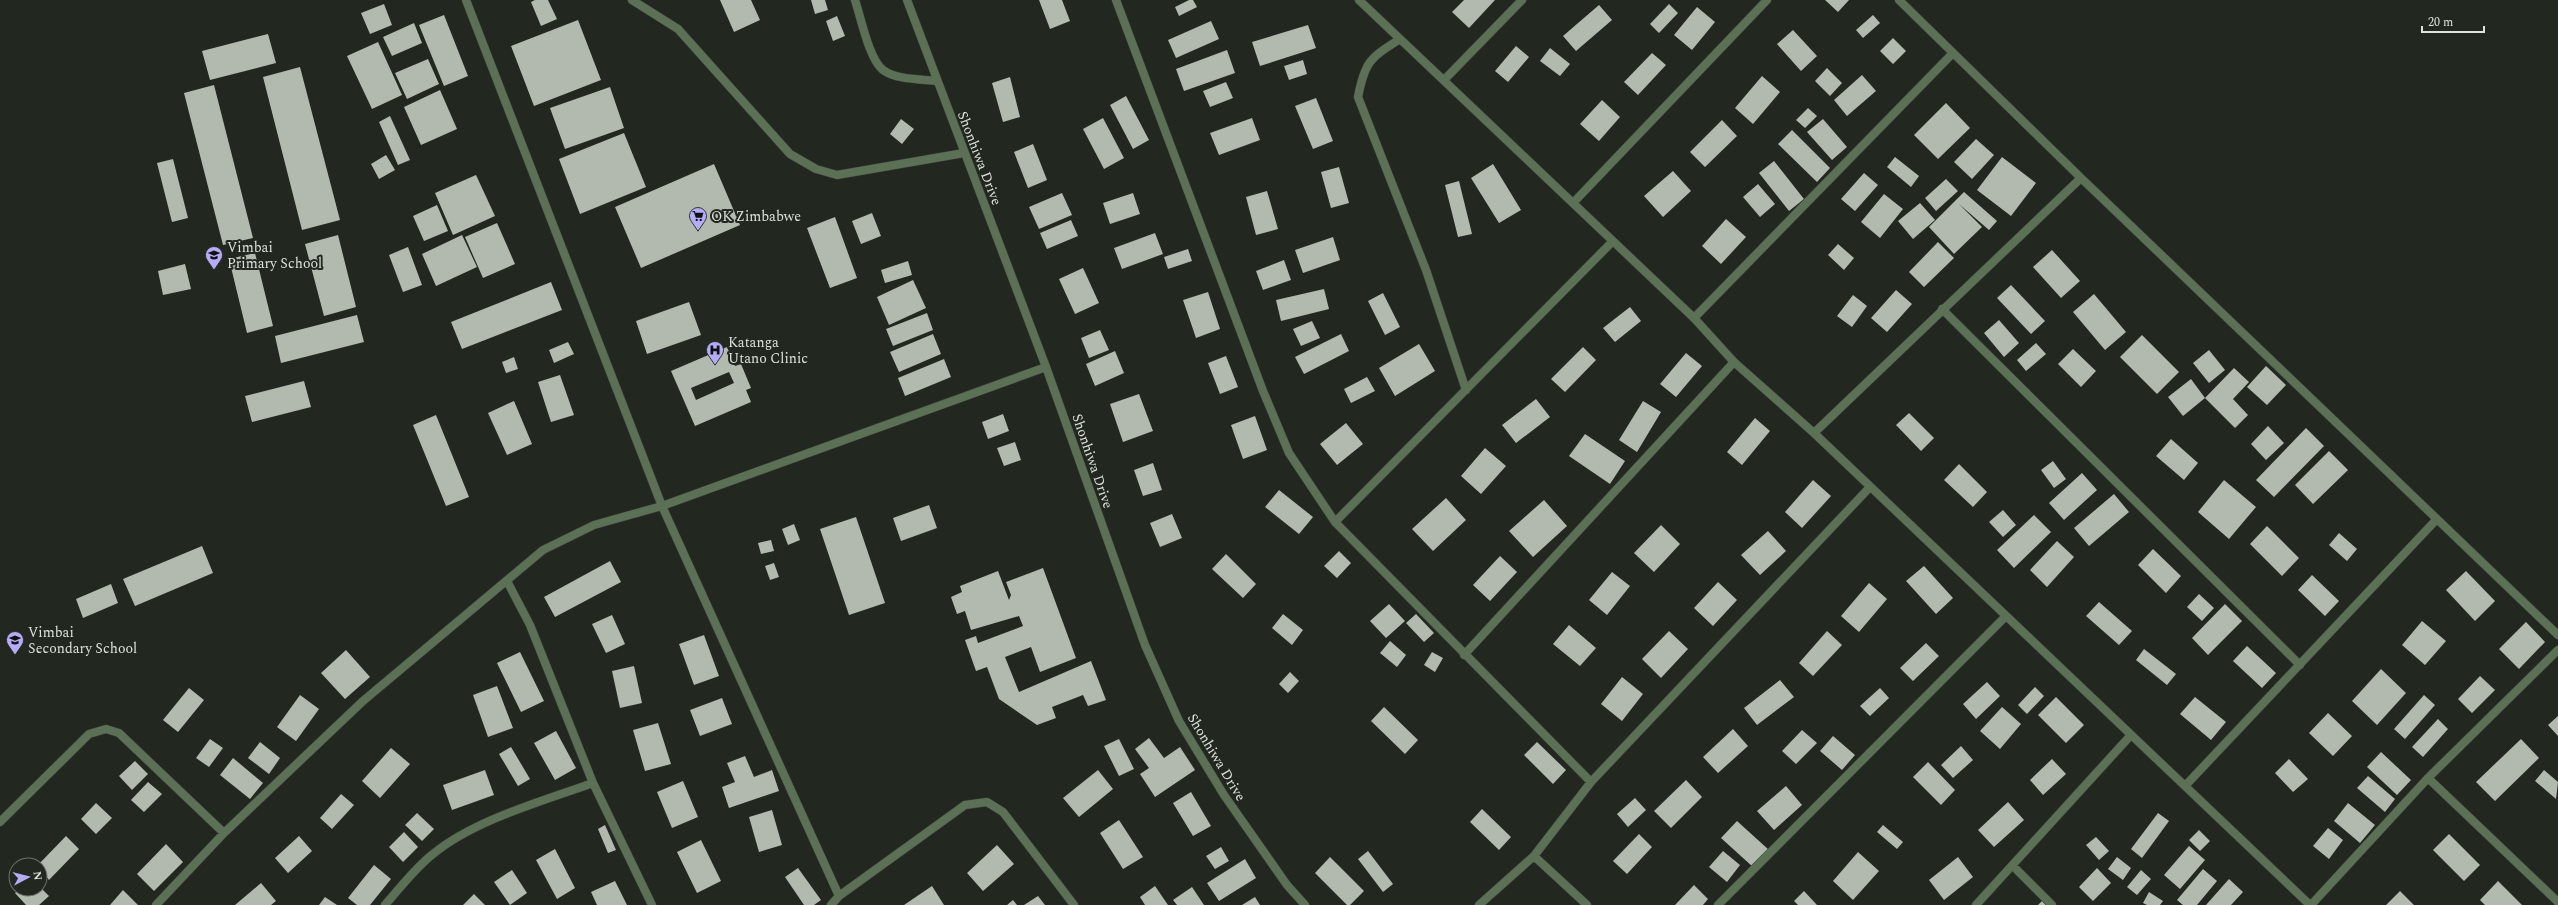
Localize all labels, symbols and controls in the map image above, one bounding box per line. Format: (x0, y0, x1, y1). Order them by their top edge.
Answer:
scale bar (2422, 8, 2484, 34)
text: 20 m (2428, 13, 2453, 32)
street label: Shonhiwa Drive (952, 108, 1007, 208)
supermarket icon: OK Zimbabwe (688, 206, 708, 231)
place label: OK Zimbabwe (711, 206, 801, 227)
place label: Vimbai Primary School (227, 237, 322, 274)
school or university icon: Vimbai Primary School (204, 245, 224, 270)
place label: Katanga Utano Clinic (728, 332, 808, 369)
hospital icon: Katanga Utano Clinic (705, 340, 725, 365)
street label: Shonhiwa Drive (1066, 411, 1119, 512)
place label: Vimbai Secondary School (28, 622, 137, 659)
school or university icon: Vimbai Secondary School (5, 630, 25, 655)
street label: Shonhiwa Drive (1182, 709, 1251, 805)
north arrow (8, 857, 48, 897)
text: N (28, 870, 46, 881)

